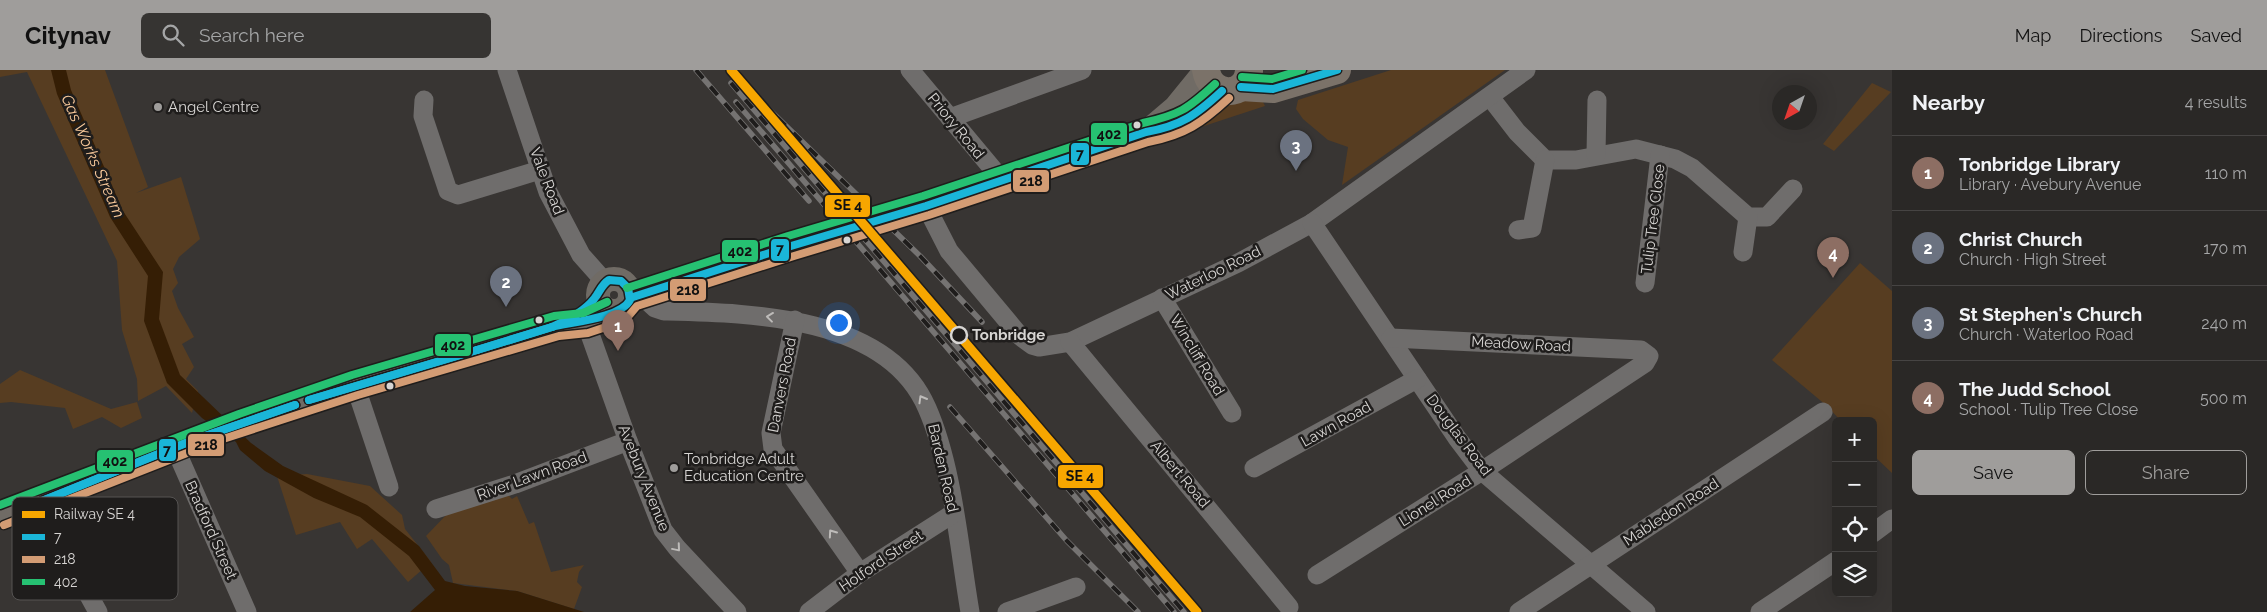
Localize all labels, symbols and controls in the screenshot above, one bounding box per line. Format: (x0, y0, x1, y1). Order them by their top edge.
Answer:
search box (141, 13, 491, 58)
text: Citynav (25, 21, 111, 50)
icon: search (159, 21, 187, 49)
text: Search here (199, 24, 304, 46)
text: Map (2015, 25, 2051, 46)
text: Directions (2079, 25, 2163, 46)
text: Saved (2191, 25, 2242, 46)
north arrow (1772, 85, 1817, 130)
street label: Priory Road (924, 89, 988, 163)
text: Nearby (1912, 90, 1985, 115)
water label: Gas Works Stream (57, 91, 129, 221)
text: 4 results (2185, 93, 2247, 112)
place label: Angel Centre (168, 98, 259, 116)
marker: Angel Centre (152, 101, 164, 113)
unlabelled marker (1132, 120, 1142, 130)
line badge: 402 (1090, 122, 1128, 146)
text: 402 (1097, 126, 1121, 142)
pin: 3 (1280, 130, 1312, 171)
line badge: 7 (1070, 142, 1090, 166)
street label: Vale Road (526, 145, 568, 217)
text: 7 (1076, 146, 1084, 162)
text: Tonbridge Library (1959, 153, 2120, 175)
street label: Tulip Tree Close (1637, 163, 1669, 275)
text: 1 (1924, 164, 1932, 183)
text: 110 m (2205, 164, 2247, 183)
line badge: 218 (1012, 169, 1050, 193)
text: 218 (1019, 173, 1043, 189)
text: Library · Avebury Avenue (1959, 175, 2141, 194)
line badge: SE 4 (824, 194, 871, 218)
text: SE 4 (834, 197, 862, 213)
text: Christ Church (1959, 228, 2083, 250)
unlabelled marker (842, 235, 852, 245)
pin: 4 (1817, 237, 1849, 278)
line badge: 7 (770, 238, 790, 262)
line badge: 402 (721, 239, 759, 263)
text: 2 (1923, 239, 1933, 258)
text: 170 m (2203, 239, 2247, 258)
text: 7 (776, 241, 784, 257)
street label: Waterloo Road (1162, 242, 1264, 304)
text: 402 (728, 243, 752, 259)
text: Church · High Street (1959, 250, 2106, 269)
pin: 2 (490, 266, 522, 307)
line badge: 218 (669, 278, 707, 302)
text: 218 (676, 282, 700, 298)
text: St Stephen's Church (1959, 303, 2142, 325)
pin: 1 (602, 310, 634, 351)
your location (826, 310, 852, 336)
street label: Wincliff Road (1166, 311, 1228, 399)
one-way arrow (765, 312, 773, 323)
text: 3 (1924, 314, 1932, 333)
text: 240 m (2201, 314, 2247, 333)
unlabelled marker (534, 315, 544, 325)
text: Church · Waterloo Road (1959, 325, 2134, 344)
marker: Tonbridge (950, 326, 968, 344)
place label: Tonbridge (972, 326, 1045, 344)
street label: Meadow Road (1471, 332, 1571, 356)
line badge: 402 (434, 333, 472, 357)
street label: Danvers Road (764, 336, 800, 434)
text: 402 (441, 337, 465, 353)
text: The Judd School (1959, 378, 2111, 400)
unlabelled marker (385, 381, 395, 391)
text: 4 (1923, 389, 1933, 408)
text: 500 m (2200, 389, 2247, 408)
street label: Douglas Road (1423, 391, 1495, 479)
one-way arrow (919, 395, 929, 404)
street label: Lawn Road (1298, 397, 1374, 451)
text: School · Tulip Tree Close (1959, 400, 2138, 419)
map controls (1832, 417, 1877, 597)
button: + (1832, 417, 1877, 462)
street label: Avebury Avenue (614, 422, 674, 534)
street label: Barden Road (924, 422, 962, 514)
line badge: 218 (187, 433, 225, 457)
text: 218 (194, 437, 218, 453)
street label: Albert Road (1147, 437, 1213, 511)
line badge: 7 (158, 438, 177, 462)
text: 7 (163, 442, 171, 458)
street label: River Lawn Road (475, 448, 589, 504)
line badge: 402 (96, 449, 134, 473)
place label: Tonbridge Adult Education Centre (684, 450, 804, 485)
button: Save (1912, 450, 2075, 495)
button: Share (2085, 450, 2247, 495)
text: 402 (103, 453, 127, 469)
marker: Tonbridge Adult Education Centre (668, 462, 680, 474)
button: − (1832, 462, 1877, 507)
line badge: SE 4 (1057, 464, 1104, 489)
text: SE 4 (1066, 468, 1094, 484)
street label: Lionel Road (1395, 472, 1475, 530)
street label: Mabledon Road (1620, 474, 1722, 550)
street label: Bradford Street (181, 478, 241, 582)
legend (12, 497, 178, 600)
text: Railway SE 4 (54, 506, 135, 522)
button: locate (1832, 507, 1877, 552)
street label: Holford Street (836, 526, 926, 596)
text: 7 (54, 529, 62, 545)
one-way arrow (829, 529, 838, 539)
one-way arrow (672, 542, 680, 551)
text: 218 (54, 551, 76, 567)
button: layers (1832, 552, 1877, 597)
text: 402 (54, 574, 78, 590)

